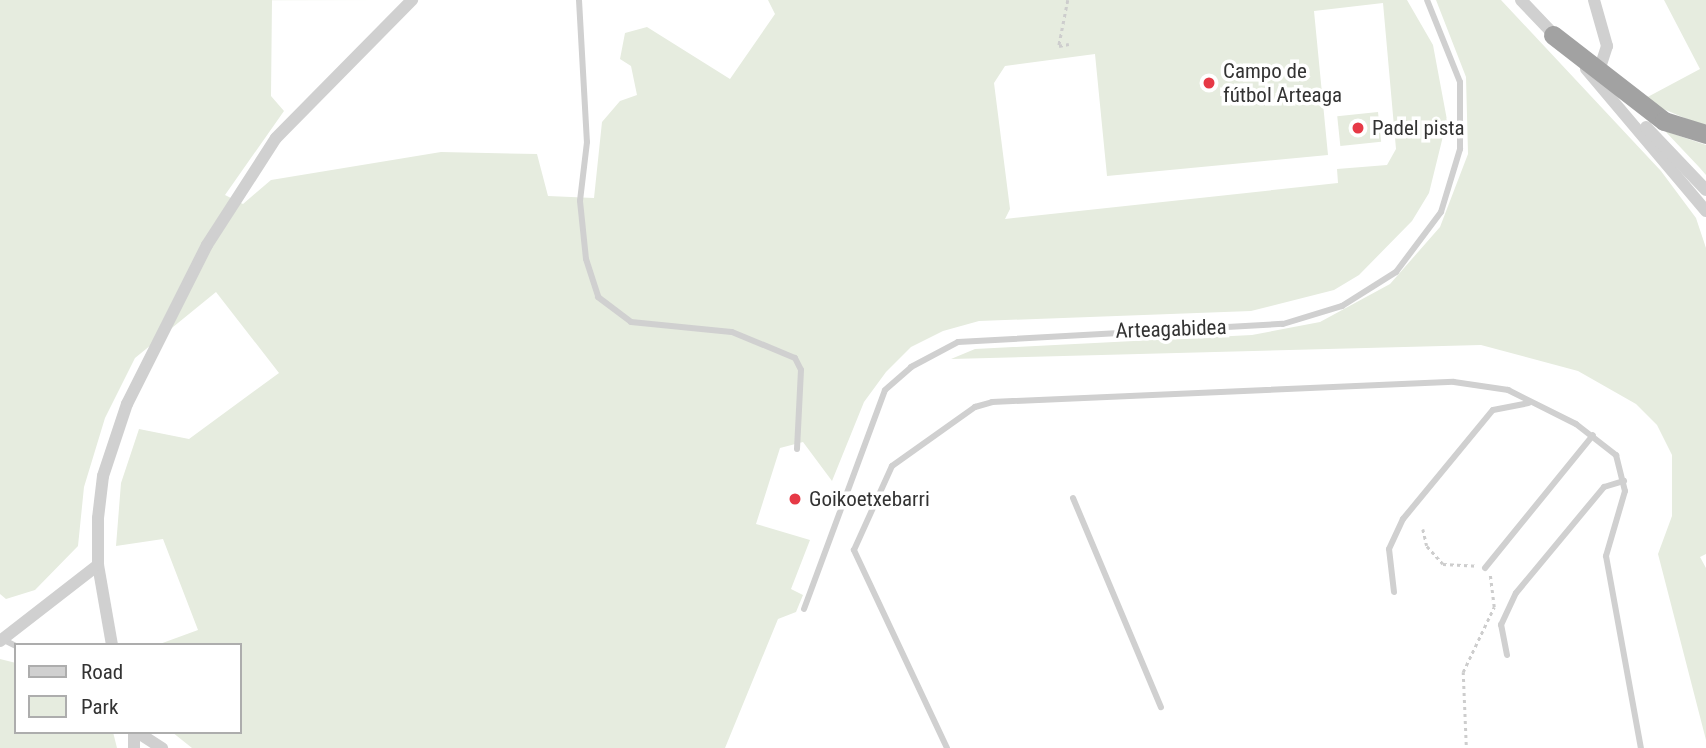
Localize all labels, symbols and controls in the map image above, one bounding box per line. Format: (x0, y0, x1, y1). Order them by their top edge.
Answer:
place label: Campo de fútbol Arteaga (1223, 58, 1342, 108)
marker: Campo de fútbol Arteaga (1201, 75, 1217, 91)
place label: Padel pista (1372, 115, 1465, 141)
marker: Padel pista (1350, 120, 1366, 136)
street label: Arteagabidea (1115, 314, 1227, 344)
place label: Goikoetxebarri (809, 486, 930, 512)
marker: Goikoetxebarri (787, 491, 803, 507)
legend (14, 643, 242, 734)
text: Road (81, 660, 123, 684)
text: Park (81, 695, 118, 719)

